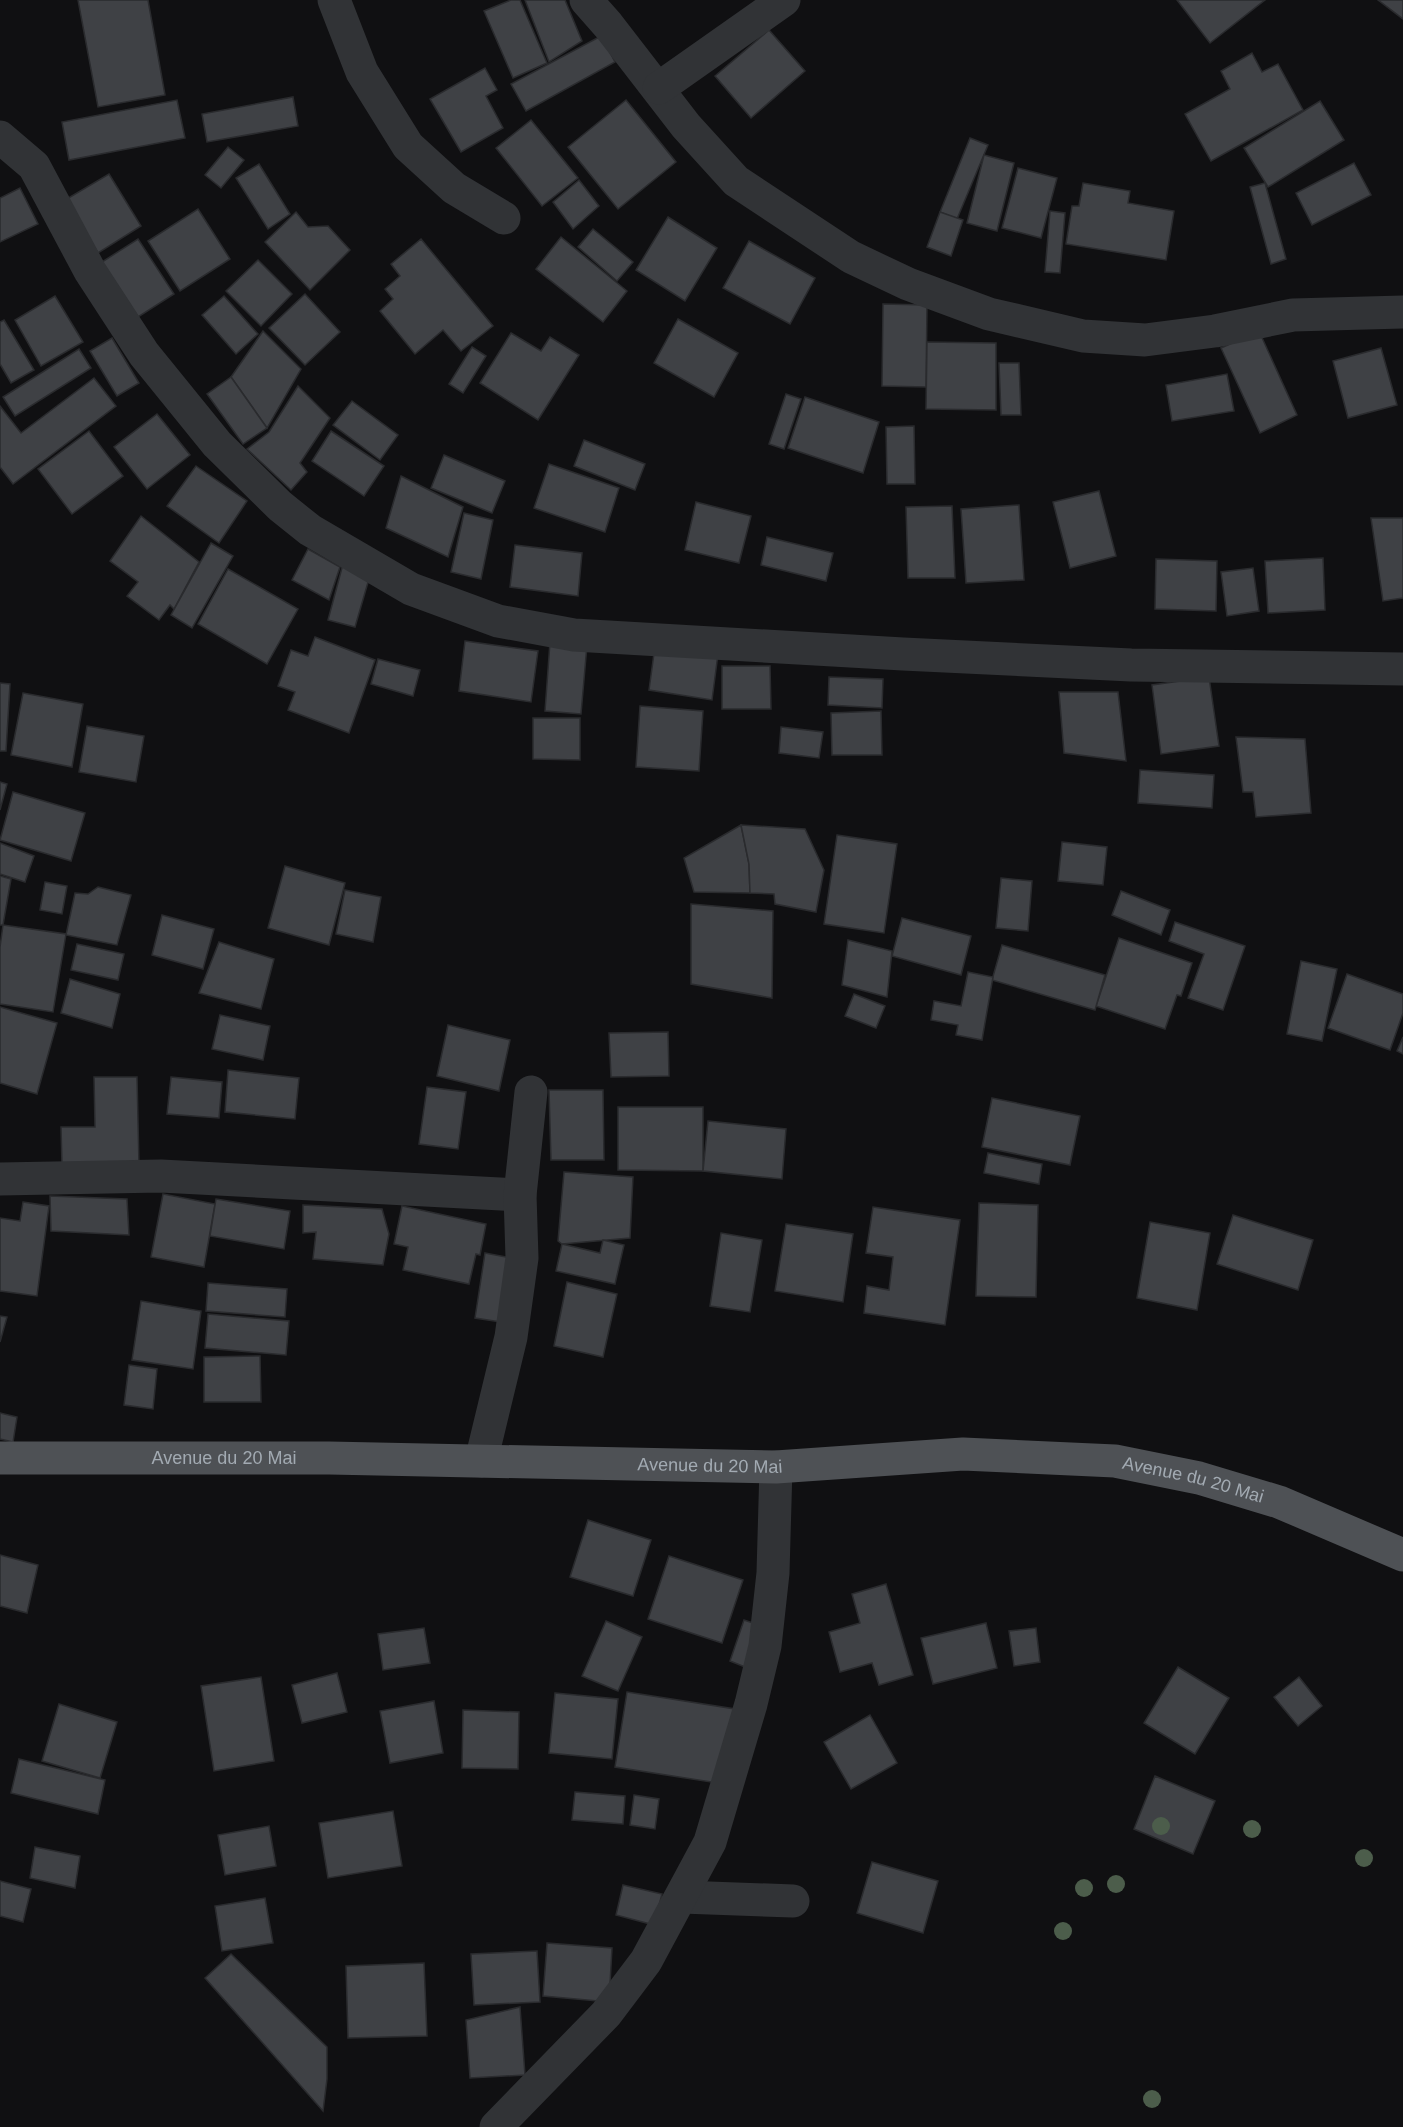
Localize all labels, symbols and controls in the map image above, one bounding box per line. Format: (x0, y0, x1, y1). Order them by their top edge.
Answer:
street label: Avenue du 20 Mai (152, 1448, 296, 1468)
street label: Avenue du 20 Mai (1121, 1453, 1266, 1507)
street label: Avenue du 20 Mai (637, 1454, 783, 1477)

